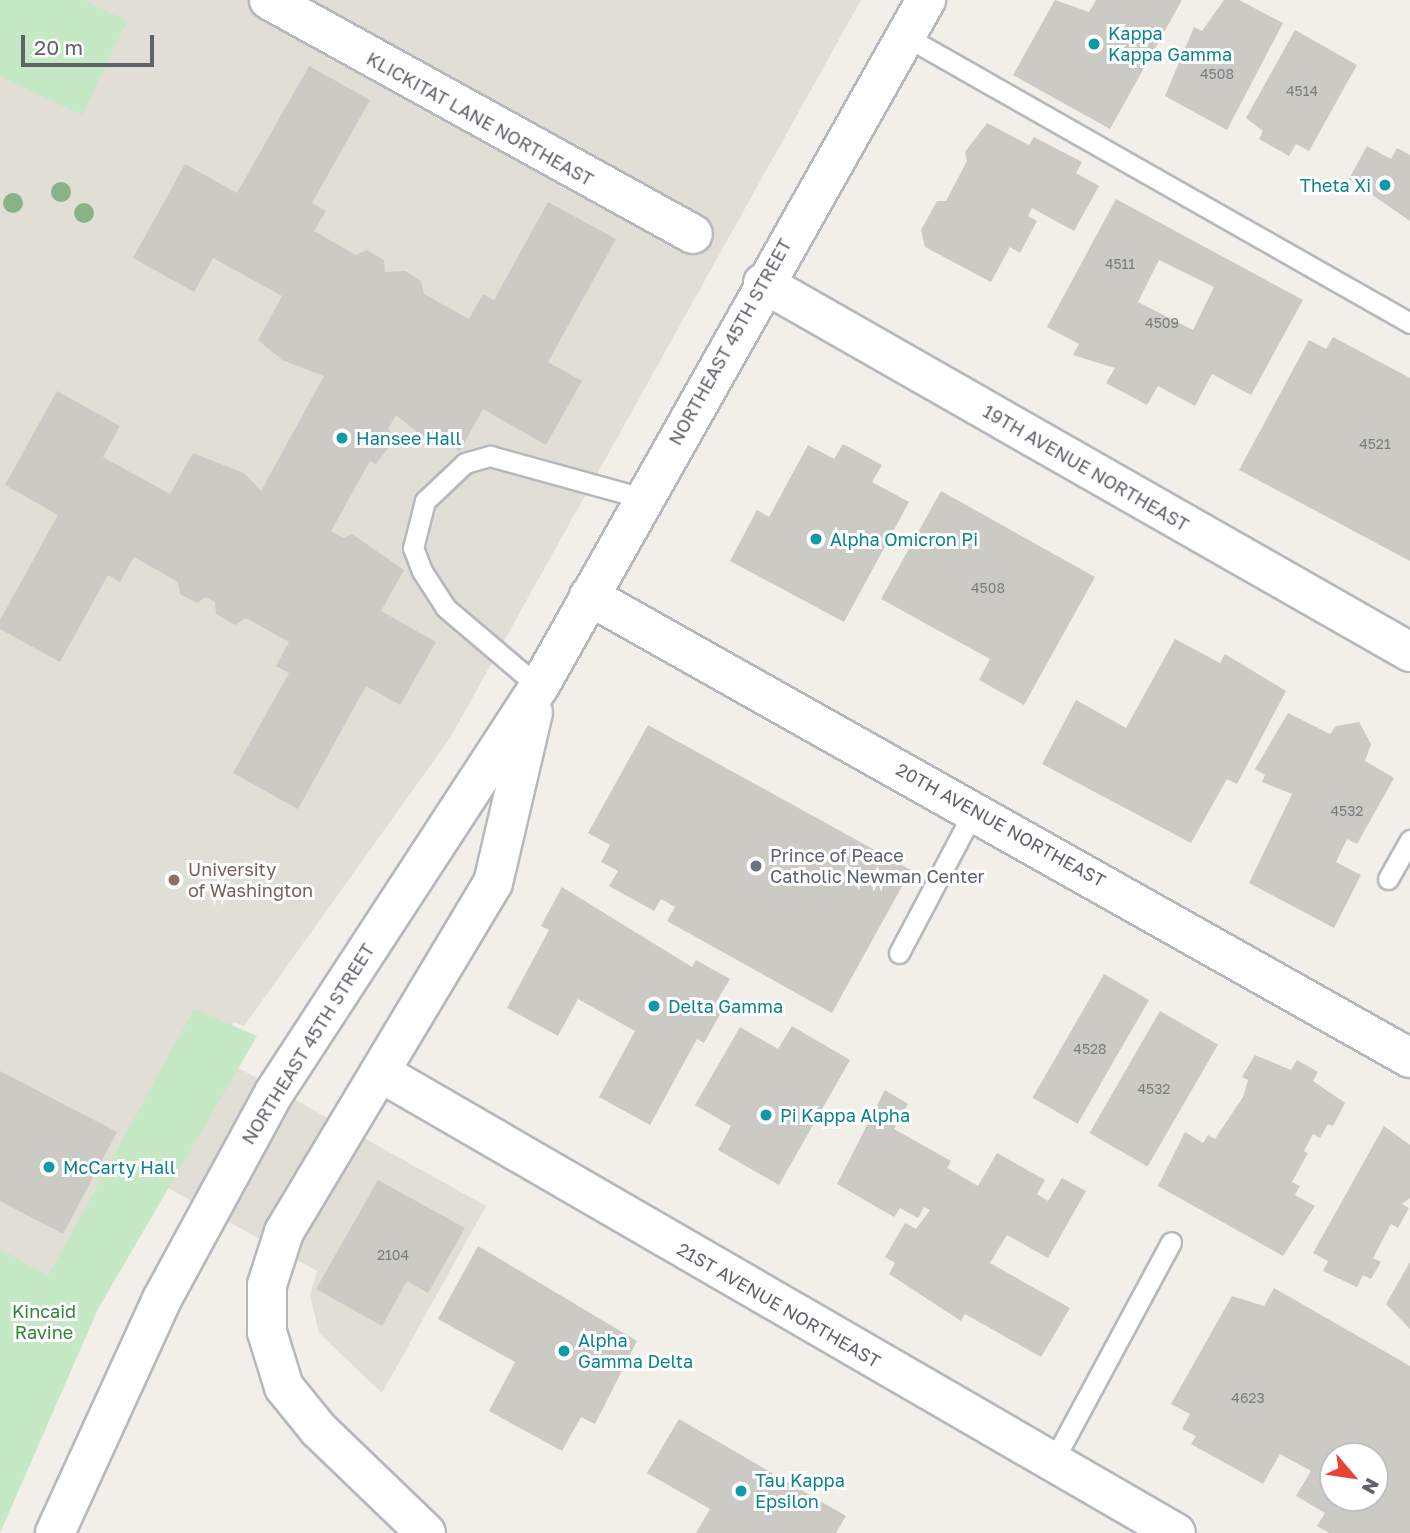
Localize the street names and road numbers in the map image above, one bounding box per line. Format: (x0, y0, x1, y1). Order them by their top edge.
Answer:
street label: KLICKITAT LANE NORTHEAST (363, 48, 597, 190)
street label: NORTHEAST 45TH STREET (664, 235, 796, 449)
street label: 19TH AVENUE NORTHEAST (979, 400, 1193, 536)
street label: 20TH AVENUE NORTHEAST (893, 758, 1109, 892)
street label: NORTHEAST 45TH STREET (237, 940, 379, 1148)
street label: 21ST AVENUE NORTHEAST (673, 1238, 885, 1372)

